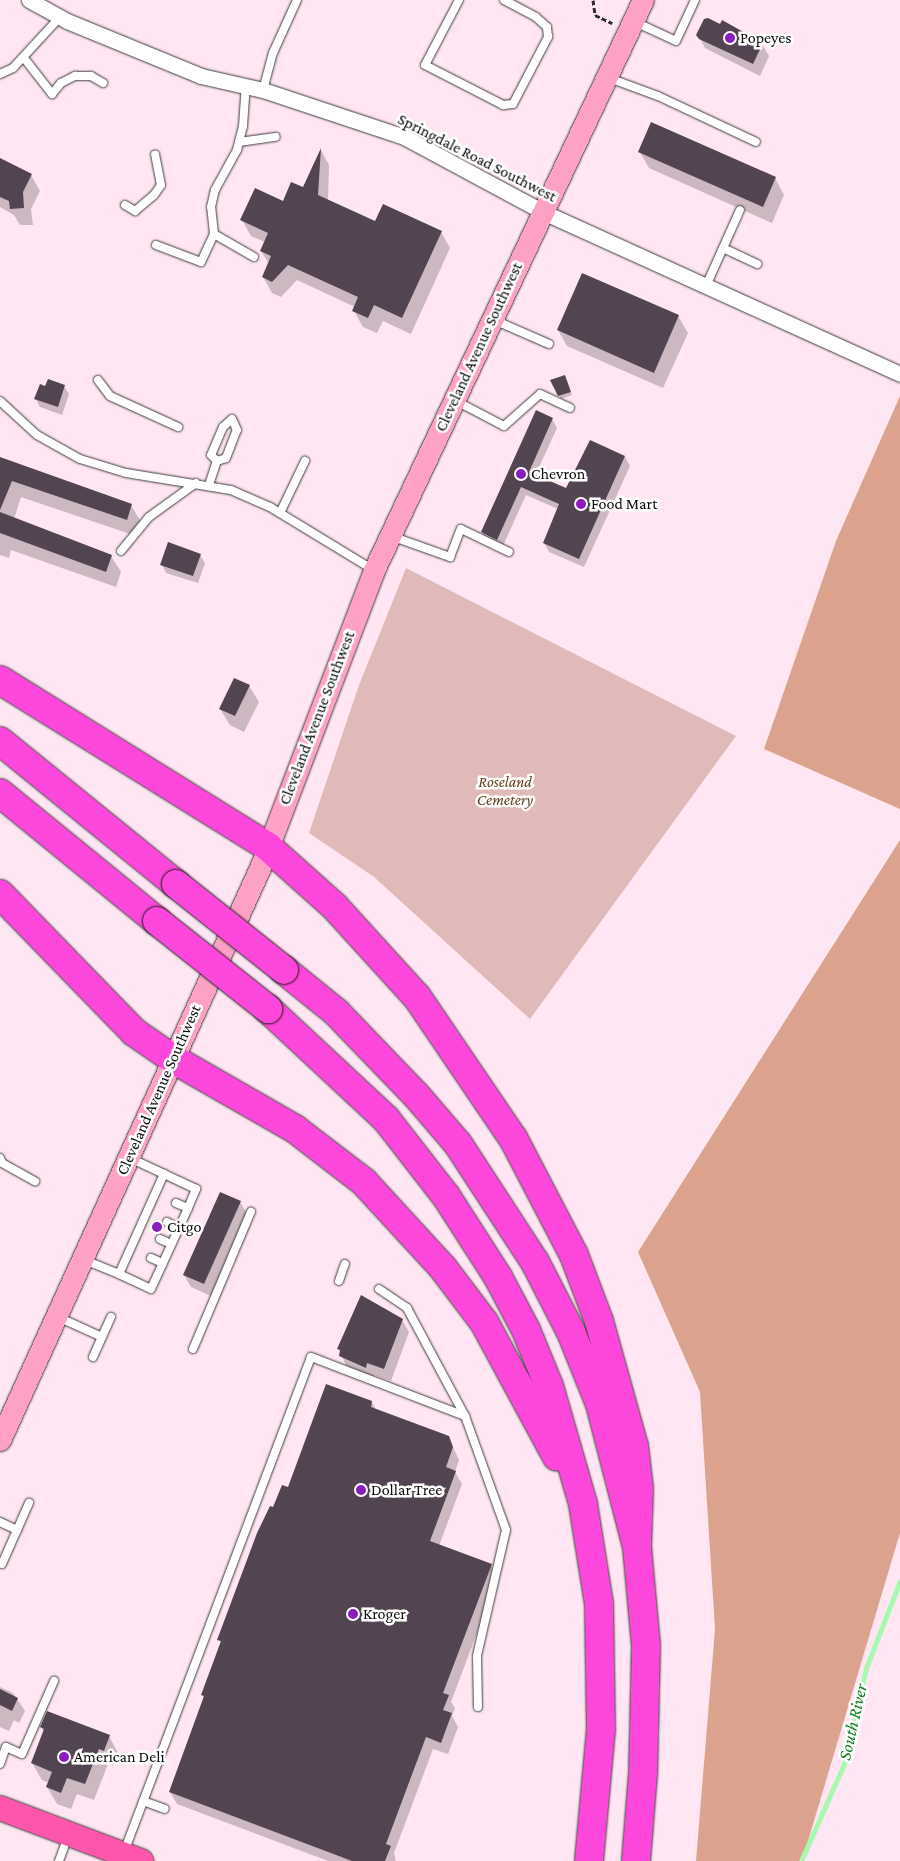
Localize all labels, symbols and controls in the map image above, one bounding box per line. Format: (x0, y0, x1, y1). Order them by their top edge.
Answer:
place label: Popeyes (740, 28, 792, 48)
marker: Popeyes (724, 32, 736, 44)
street label: Springdale Road Southwest (394, 110, 560, 206)
street label: Cleveland Avenue Southwest (431, 259, 527, 435)
place label: Chevron (531, 464, 585, 484)
marker: Chevron (515, 468, 527, 480)
place label: Food Mart (591, 494, 658, 514)
marker: Food Mart (575, 498, 587, 510)
street label: Cleveland Avenue Southwest (275, 628, 359, 808)
park label: Roseland Cemetery (477, 772, 533, 810)
street label: Cleveland Avenue Southwest (113, 1002, 205, 1178)
place label: Citgo (167, 1217, 201, 1237)
marker: Citgo (151, 1221, 163, 1233)
place label: Dollar Tree (371, 1480, 442, 1500)
marker: Dollar Tree (355, 1484, 367, 1496)
place label: Kroger (363, 1604, 406, 1624)
marker: Kroger (347, 1608, 359, 1620)
water label: South River (834, 1682, 872, 1762)
place label: American Deli (74, 1747, 165, 1767)
marker: American Deli (58, 1751, 70, 1763)

